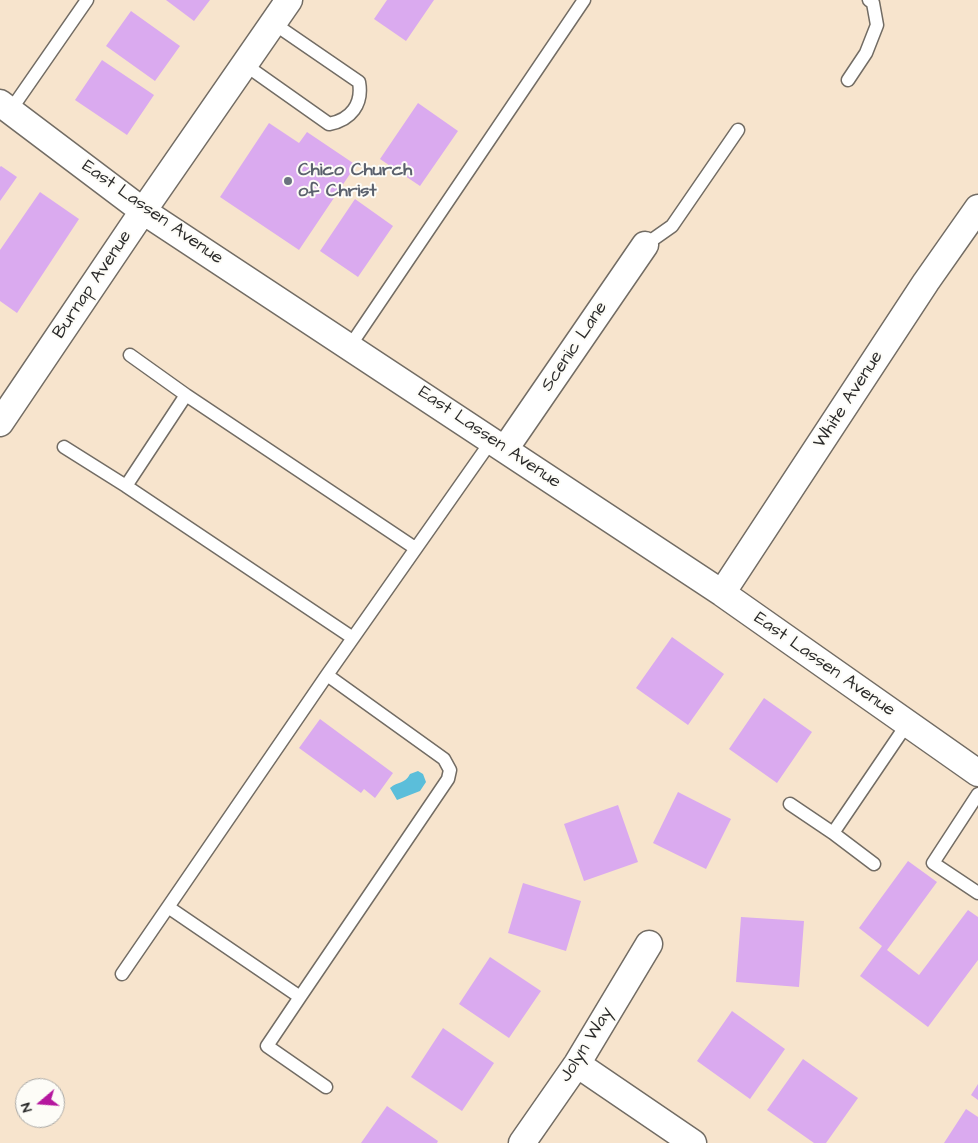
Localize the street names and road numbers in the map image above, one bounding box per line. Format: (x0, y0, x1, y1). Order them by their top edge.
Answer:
street label: East Lassen Avenue (77, 156, 227, 270)
street label: Burnap Avenue (49, 227, 137, 343)
street label: Scenic Lane (537, 298, 613, 396)
street label: White Avenue (810, 347, 888, 453)
street label: East Lassen Avenue (414, 382, 564, 494)
street label: East Lassen Avenue (749, 608, 899, 722)
street label: Jolyn Way (555, 1003, 619, 1087)

